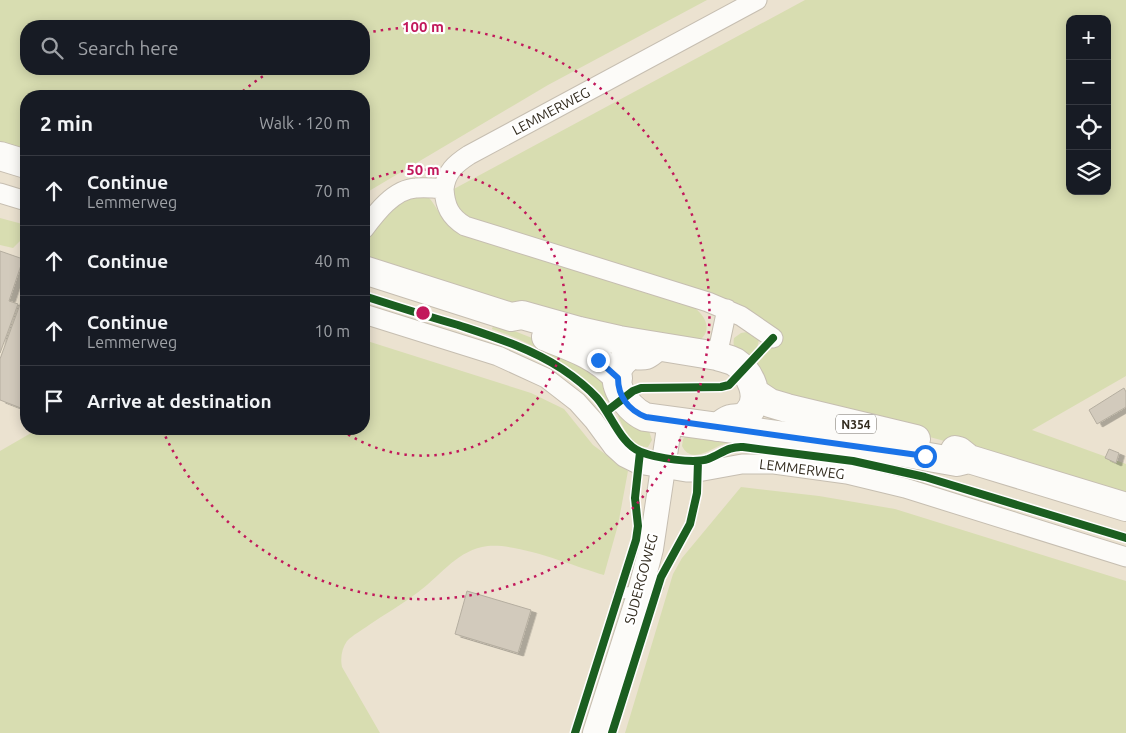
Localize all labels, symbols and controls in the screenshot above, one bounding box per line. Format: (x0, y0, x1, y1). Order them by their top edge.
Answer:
map controls (1066, 15, 1111, 195)
button: + (1066, 15, 1111, 60)
text: 100 m (402, 18, 444, 35)
search box (20, 20, 370, 75)
icon: search (38, 34, 66, 62)
text: Search here (78, 37, 178, 59)
button: − (1066, 60, 1111, 105)
street label: LEMMERWEG (509, 84, 593, 138)
button: locate (1066, 105, 1111, 150)
text: 2 min (40, 111, 93, 135)
text: Walk · 120 m (259, 114, 350, 132)
button: layers (1066, 150, 1111, 195)
text: 50 m (406, 161, 440, 178)
text: Continue (87, 171, 168, 193)
icon: ahead (40, 177, 68, 205)
text: 70 m (314, 182, 350, 200)
text: Lemmerweg (87, 193, 177, 211)
icon: ahead (40, 247, 68, 275)
text: Continue (87, 250, 168, 272)
text: 40 m (314, 252, 350, 270)
centre of rings (414, 304, 432, 322)
text: Continue (87, 311, 168, 333)
icon: ahead (40, 317, 68, 345)
text: 10 m (314, 322, 350, 340)
text: Lemmerweg (87, 333, 177, 351)
route end (587, 349, 610, 372)
icon: arrive (40, 387, 68, 415)
text: Arrive at destination (87, 390, 272, 412)
road number: N354 (836, 414, 876, 434)
route start (914, 445, 937, 468)
street label: LEMMERWEG (758, 456, 846, 482)
street label: SUDERGOWEG (621, 532, 661, 626)

